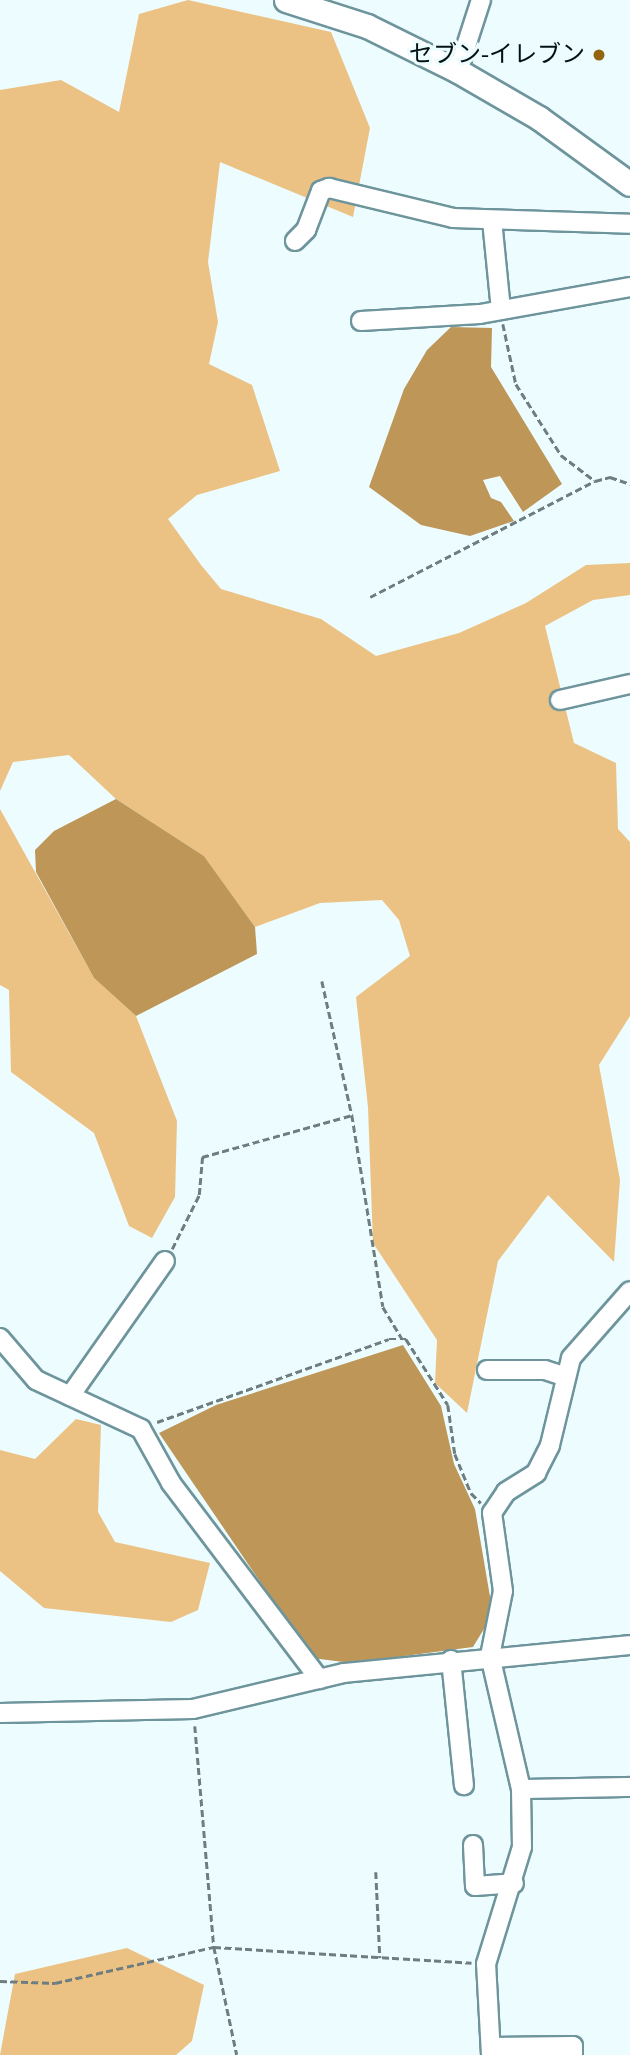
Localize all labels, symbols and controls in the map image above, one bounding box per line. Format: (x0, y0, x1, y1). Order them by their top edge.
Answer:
place label: セブン-イレブン (409, 41, 585, 69)
marker: セブン-イレブン (591, 47, 607, 63)

